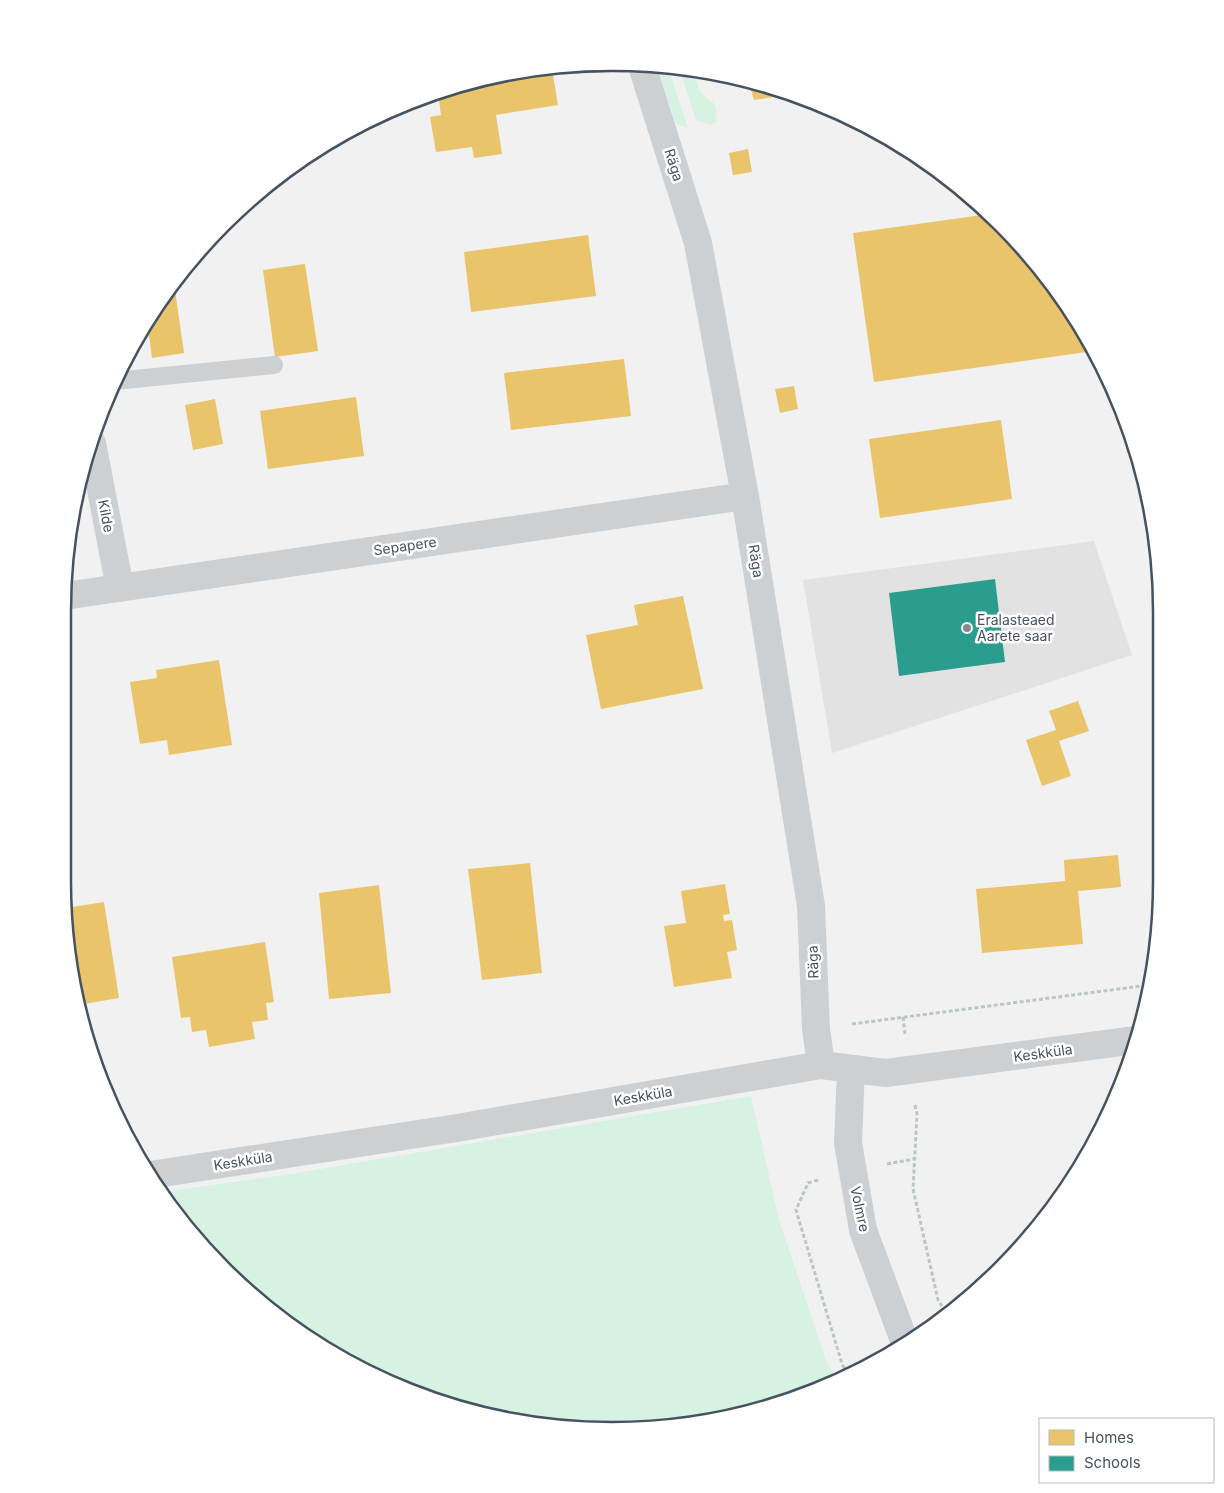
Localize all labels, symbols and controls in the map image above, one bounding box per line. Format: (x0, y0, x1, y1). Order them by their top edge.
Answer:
street label: Räga (661, 146, 687, 183)
street label: Kilde (95, 498, 118, 534)
street label: Sepapere (372, 533, 438, 558)
street label: Räga (745, 543, 767, 579)
place label: Eralasteaed Aarete saar (977, 611, 1055, 644)
marker: Eralasteaed Aarete saar (961, 622, 973, 634)
street label: Räga (803, 945, 822, 979)
street label: Keskküla (1012, 1040, 1073, 1065)
street label: Keskküla (612, 1082, 674, 1109)
street label: Keskküla (212, 1147, 274, 1174)
street label: Volmre (847, 1185, 874, 1233)
legend (1039, 1418, 1214, 1483)
text: Homes (1084, 1428, 1134, 1447)
text: Schools (1084, 1453, 1141, 1472)

